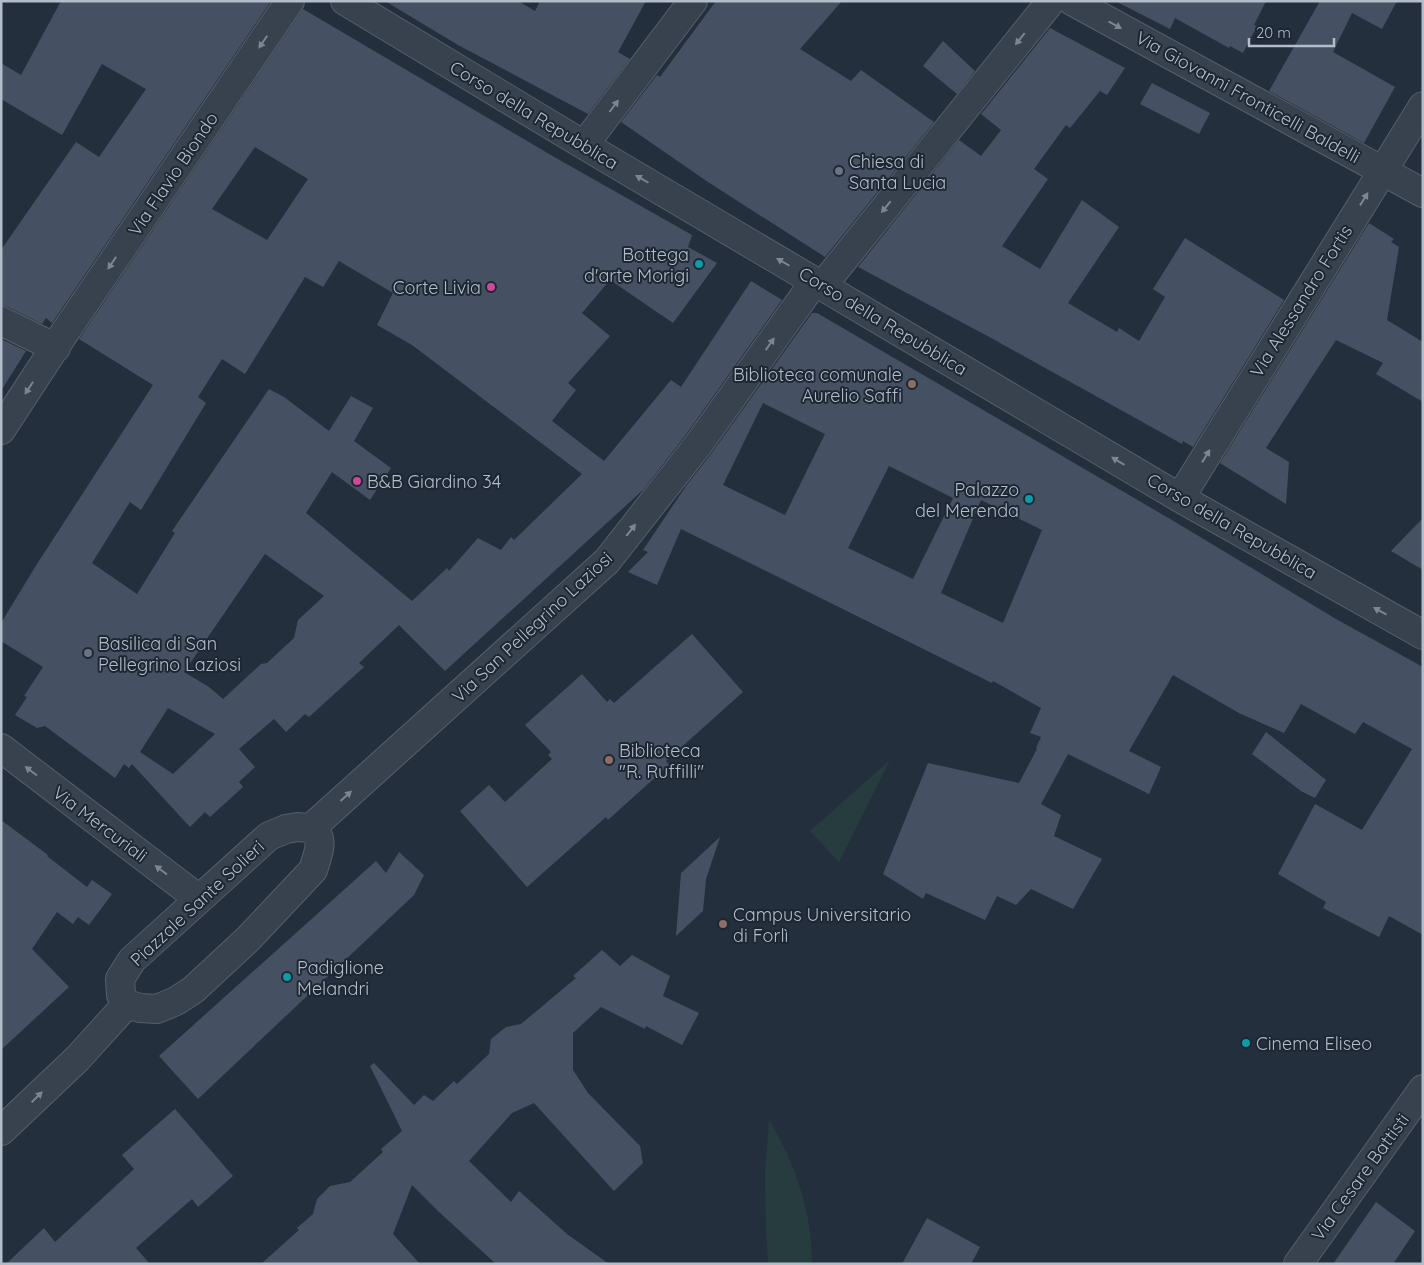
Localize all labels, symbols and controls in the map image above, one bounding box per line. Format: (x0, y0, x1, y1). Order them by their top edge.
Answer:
scale bar (1249, 15, 1334, 47)
one-way arrow (1108, 20, 1122, 29)
text: 20 m (1256, 23, 1291, 42)
street label: Via Giovanni Fronticelli Baldelli (1132, 26, 1364, 168)
one-way arrow (1015, 32, 1026, 45)
one-way arrow (258, 35, 268, 48)
street label: Corso della Repubblica (446, 56, 622, 174)
one-way arrow (608, 100, 619, 113)
street label: Via Flavio Biondo (123, 108, 223, 240)
place label: Chiesa di Santa Lucia (849, 150, 946, 194)
marker: Chiesa di Santa Lucia (833, 165, 845, 177)
one-way arrow (636, 175, 649, 184)
one-way arrow (1360, 192, 1369, 205)
one-way arrow (880, 200, 891, 213)
street label: Via Alessandro Fortis (1245, 221, 1357, 381)
place label: Bottega d'arte Morigi (584, 243, 689, 287)
one-way arrow (107, 256, 117, 269)
one-way arrow (776, 257, 789, 266)
marker: Bottega d'arte Morigi (693, 258, 705, 270)
street label: Corso della Repubblica (795, 262, 971, 380)
place label: Corte Livia (393, 276, 481, 299)
marker: Corte Livia (485, 281, 497, 293)
one-way arrow (765, 337, 775, 351)
place label: Biblioteca comunale Aurelio Saffi (733, 363, 902, 407)
marker: Biblioteca comunale Aurelio Saffi (906, 378, 918, 390)
one-way arrow (24, 382, 34, 395)
one-way arrow (1201, 450, 1210, 463)
one-way arrow (1111, 456, 1124, 465)
street label: Corso della Repubblica (1143, 468, 1321, 584)
place label: B&B Giardino 34 (367, 470, 501, 493)
marker: B&B Giardino 34 (351, 475, 363, 487)
place label: Palazzo del Merenda (915, 478, 1019, 522)
marker: Palazzo del Merenda (1023, 493, 1035, 505)
one-way arrow (626, 523, 636, 537)
street label: Via San Pellegrino Laziosi (447, 547, 617, 707)
one-way arrow (1374, 607, 1387, 616)
place label: Basilica di San Pellegrino Laziosi (98, 632, 241, 676)
marker: Basilica di San Pellegrino Laziosi (82, 647, 94, 659)
place label: Biblioteca "R. Ruffilli" (619, 739, 704, 783)
marker: Biblioteca "R. Ruffilli" (603, 754, 615, 766)
one-way arrow (25, 766, 38, 777)
street label: Via Mercuriali (48, 781, 152, 867)
one-way arrow (340, 790, 352, 802)
street label: Piazzale Sante Solieri (125, 835, 269, 971)
one-way arrow (154, 865, 168, 875)
place label: Campus Universitario di Forlì (733, 903, 911, 947)
marker: Campus Universitario di Forlì (717, 918, 729, 930)
place label: Padiglione Melandri (297, 956, 384, 1000)
marker: Padiglione Melandri (281, 971, 293, 983)
place label: Cinema Eliseo (1256, 1032, 1372, 1055)
marker: Cinema Eliseo (1240, 1037, 1252, 1049)
one-way arrow (30, 1091, 42, 1103)
street label: Via Cesare Battisti (1306, 1109, 1414, 1245)

